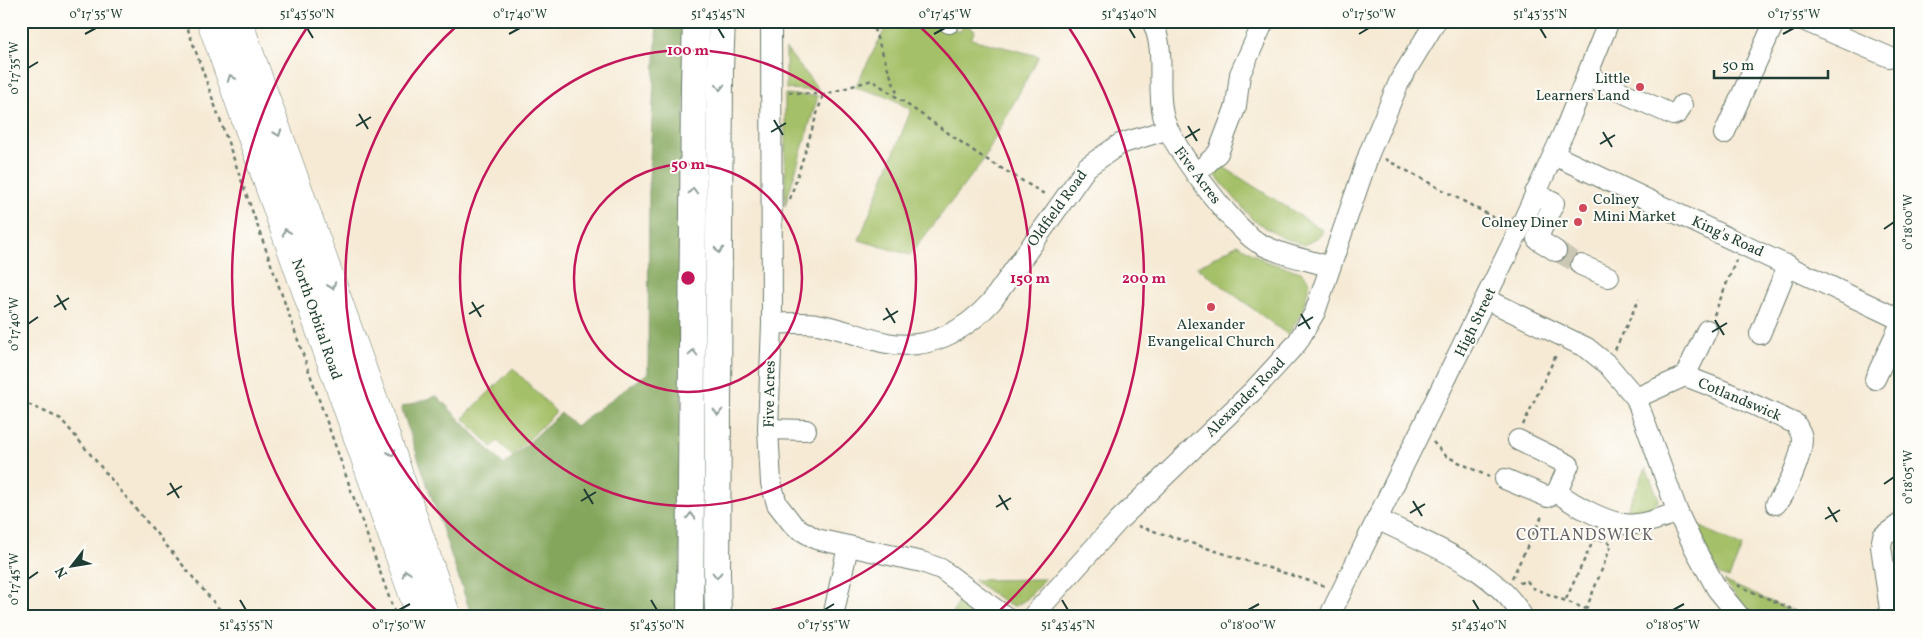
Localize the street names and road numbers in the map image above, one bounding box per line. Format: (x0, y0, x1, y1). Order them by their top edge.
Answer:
street label: Five Acres (1168, 143, 1225, 209)
street label: Oldfield Road (1023, 166, 1093, 252)
street label: King's Road (1688, 211, 1767, 263)
street label: North Orbital Road (285, 256, 346, 383)
street label: High Street (1451, 284, 1502, 361)
street label: Alexander Road (1201, 353, 1291, 443)
street label: Five Acres (759, 360, 782, 428)
street label: Cotlandswick (1694, 373, 1785, 427)

